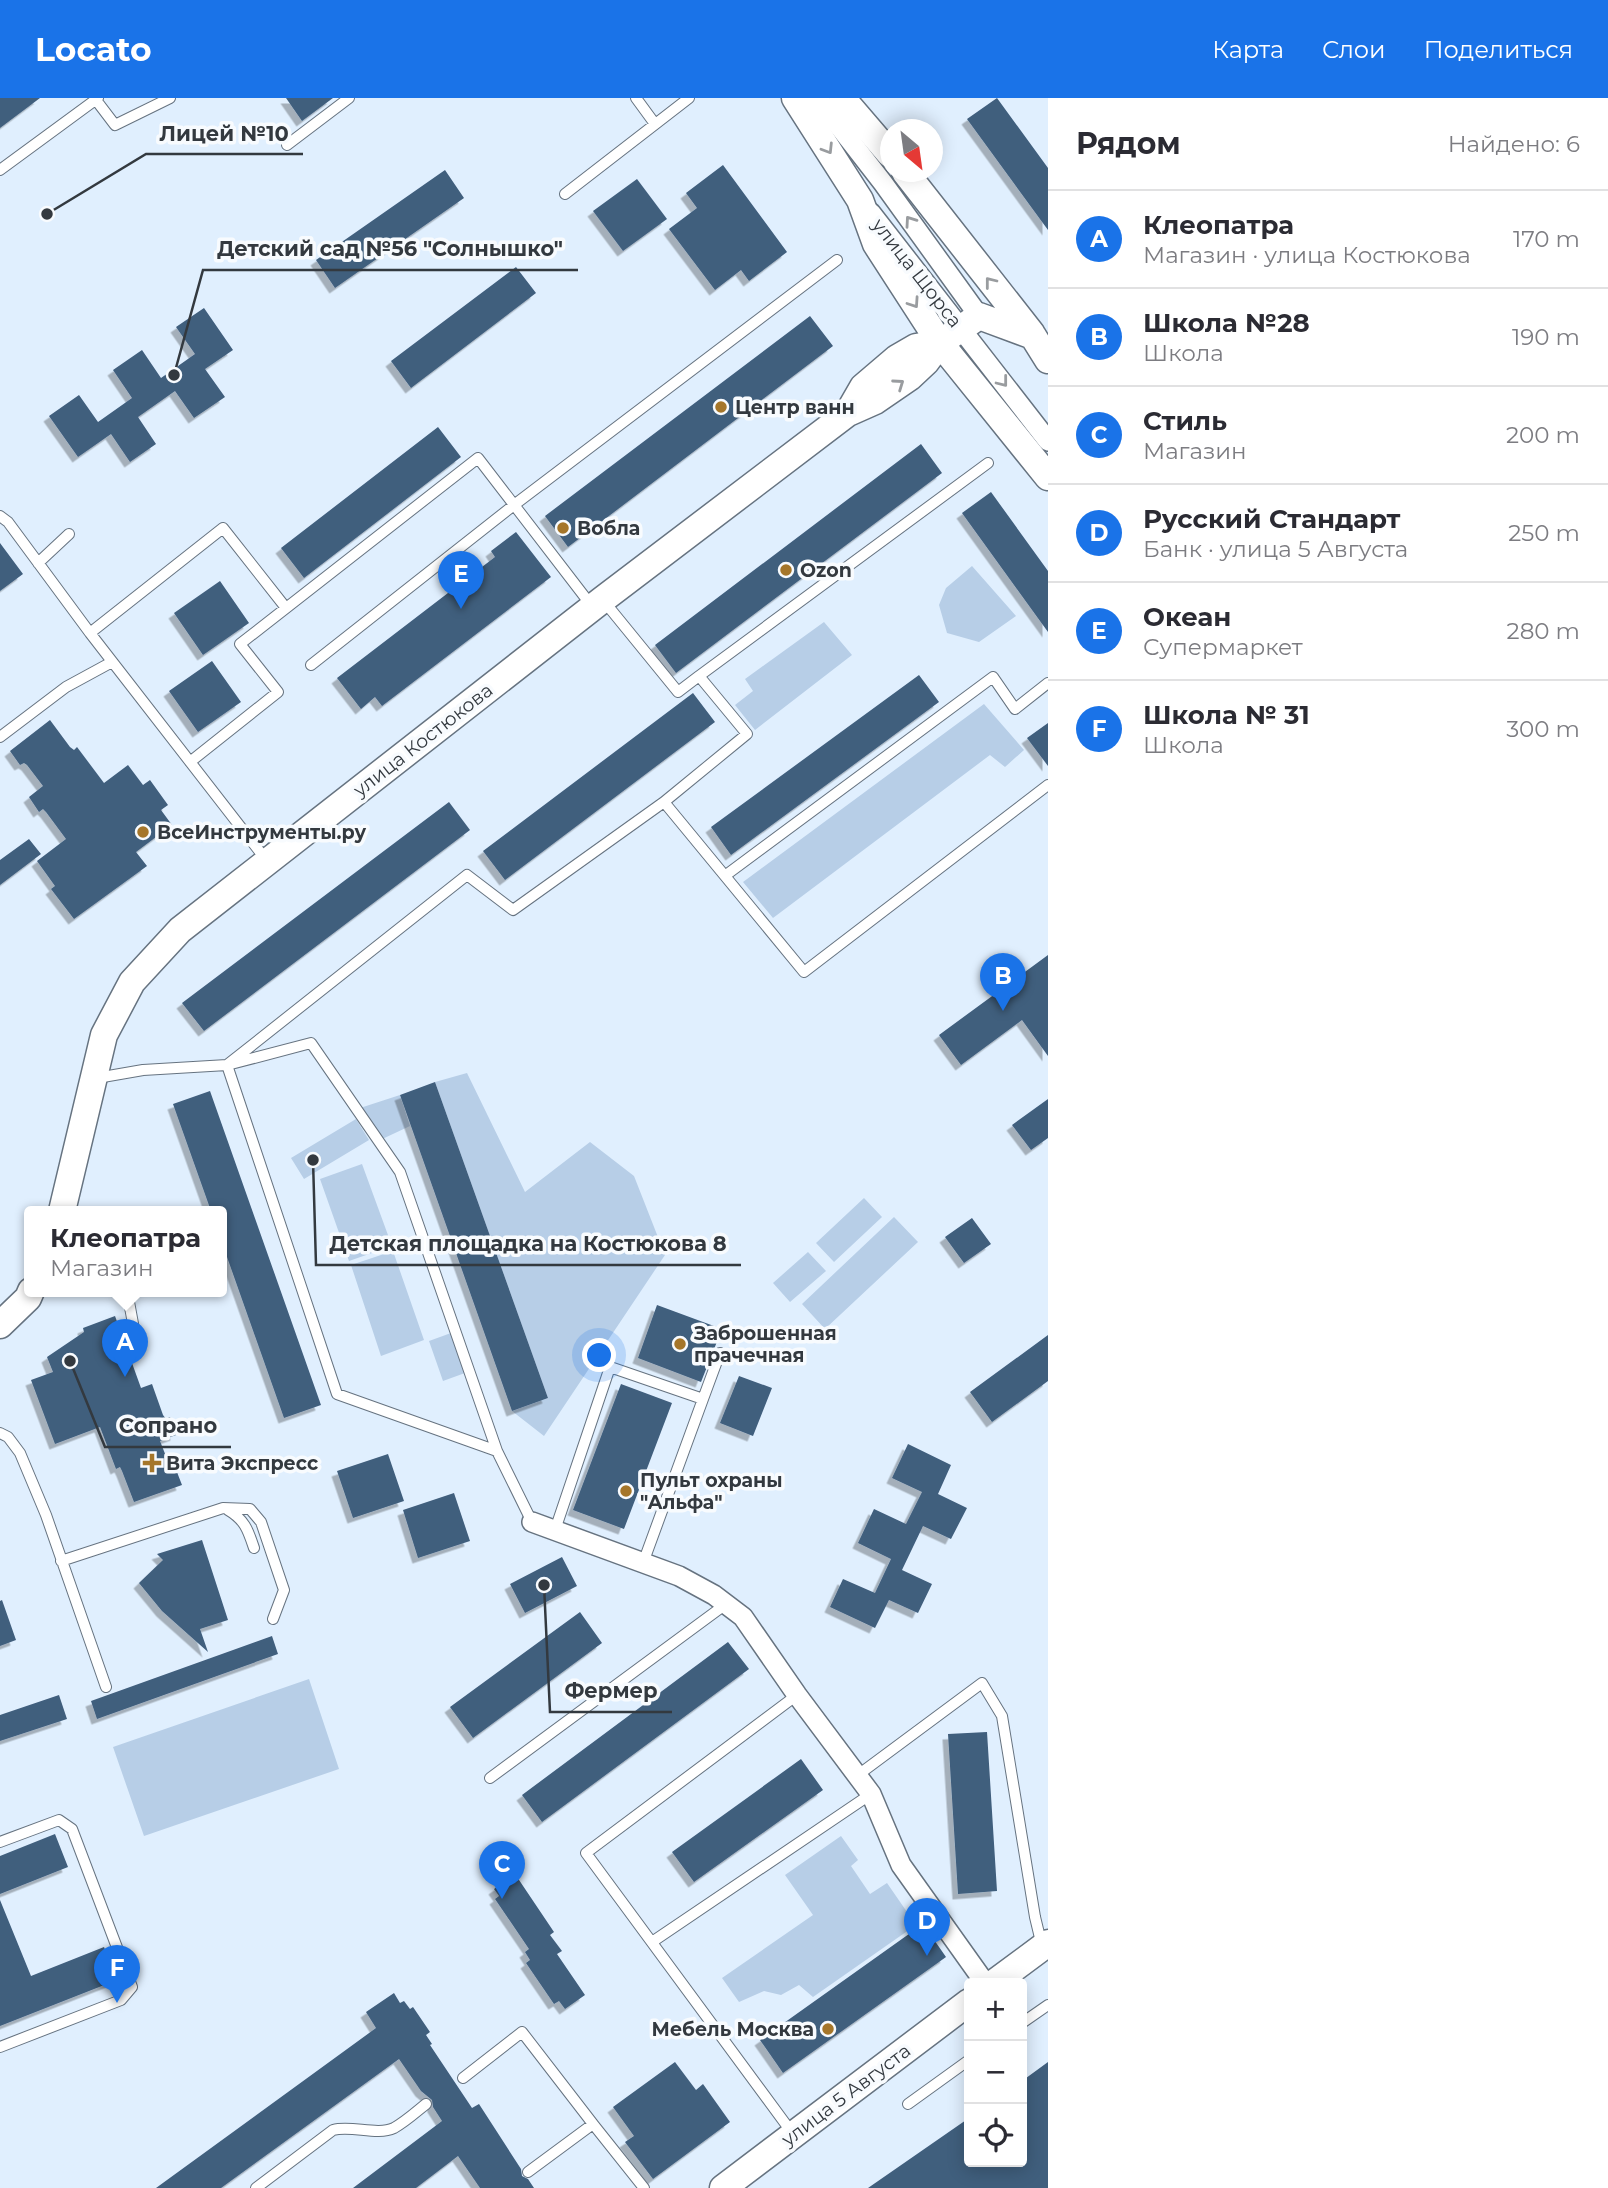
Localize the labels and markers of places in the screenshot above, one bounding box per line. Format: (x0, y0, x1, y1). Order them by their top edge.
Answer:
callout: Лицей №10 (146, 112, 303, 154)
callout: Детский сад №56 "Солнышко" (203, 228, 578, 270)
place label: Центр ванн (735, 396, 855, 419)
marker: Центр ванн (713, 399, 729, 415)
place label: Вобла (577, 517, 640, 540)
marker: Вобла (555, 520, 571, 536)
pin: E (438, 551, 484, 609)
place label: Ozon (800, 559, 852, 582)
marker: Ozon (778, 562, 794, 578)
place label: ВсеИнструменты.ру (157, 821, 366, 844)
marker: ВсеИнструменты.ру (135, 824, 151, 840)
pin: B (980, 953, 1026, 1011)
callout: Детская площадка на Костюкова 8 (316, 1223, 741, 1265)
pin: A (102, 1319, 148, 1377)
place label: Заброшенная прачечная (693, 1322, 837, 1367)
marker: Заброшенная прачечная (672, 1336, 688, 1352)
callout: Сопрано (105, 1405, 231, 1447)
place label: Вита Экспресс (166, 1452, 318, 1475)
marker: Вита Экспресс (144, 1455, 160, 1471)
place label: Пульт охраны "Альфа" (640, 1469, 783, 1514)
marker: Пульт охраны "Альфа" (618, 1483, 634, 1499)
callout: Фермер (550, 1670, 672, 1712)
pin: C (479, 1841, 525, 1899)
pin: D (904, 1898, 950, 1956)
pin: F (94, 1945, 140, 2003)
place label: Мебель Москва (652, 2018, 814, 2041)
marker: Мебель Москва (820, 2021, 836, 2037)

